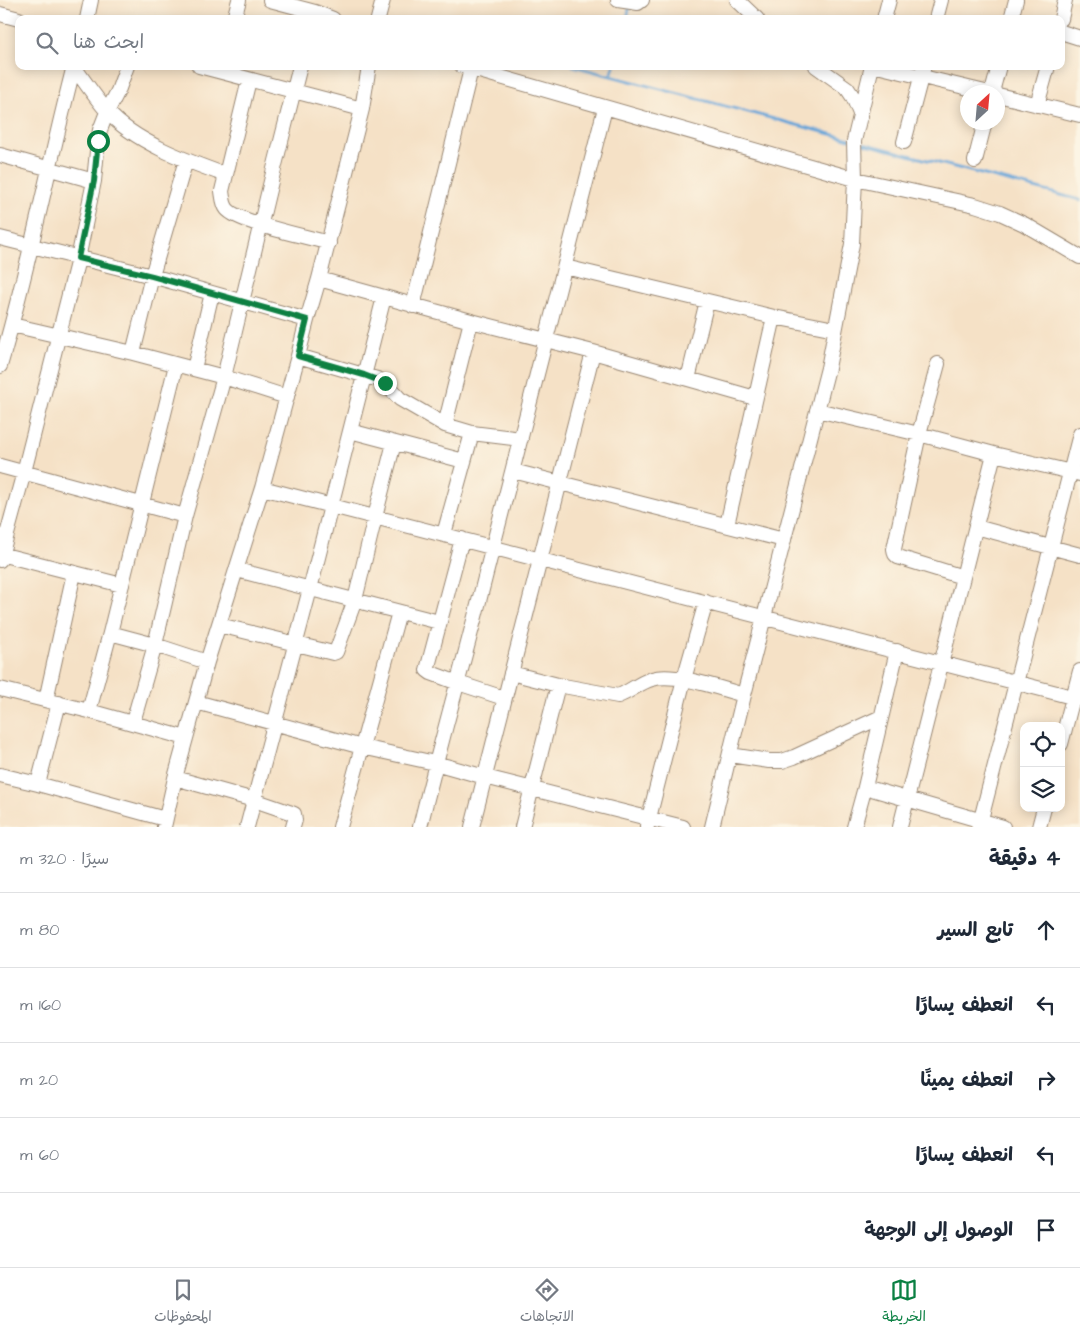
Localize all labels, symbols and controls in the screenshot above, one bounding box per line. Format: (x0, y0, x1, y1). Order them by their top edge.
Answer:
search box (15, 15, 1065, 70)
icon: search (33, 29, 61, 57)
text: ابحث هنا (73, 29, 144, 56)
north arrow (960, 85, 1005, 130)
route start (87, 130, 110, 153)
route end (374, 372, 397, 395)
map controls (1020, 722, 1065, 812)
button: locate (1020, 722, 1065, 767)
button: layers (1020, 767, 1065, 812)
text: 4 دقيقة (989, 844, 1060, 873)
text: سيرًا · 320 m (20, 848, 109, 870)
icon: ahead (1032, 916, 1060, 944)
text: تابع السير (938, 917, 1013, 944)
text: 80 m (20, 919, 59, 941)
icon: left (1032, 991, 1060, 1019)
text: انعطف يسارًا (916, 992, 1013, 1019)
text: 160 m (20, 994, 61, 1016)
icon: right (1032, 1066, 1060, 1094)
text: انعطف يمينًا (921, 1067, 1013, 1094)
text: 20 m (20, 1069, 58, 1091)
icon: left (1032, 1141, 1060, 1169)
text: انعطف يسارًا (916, 1142, 1013, 1169)
text: 60 m (20, 1144, 59, 1166)
icon: arrive (1032, 1216, 1060, 1244)
text: الوصول إلى الوجهة (864, 1217, 1013, 1244)
tab: المحفوظات (154, 1276, 212, 1329)
tab: الاتجاهات (520, 1276, 574, 1329)
tab: الخريطة (882, 1276, 926, 1329)

